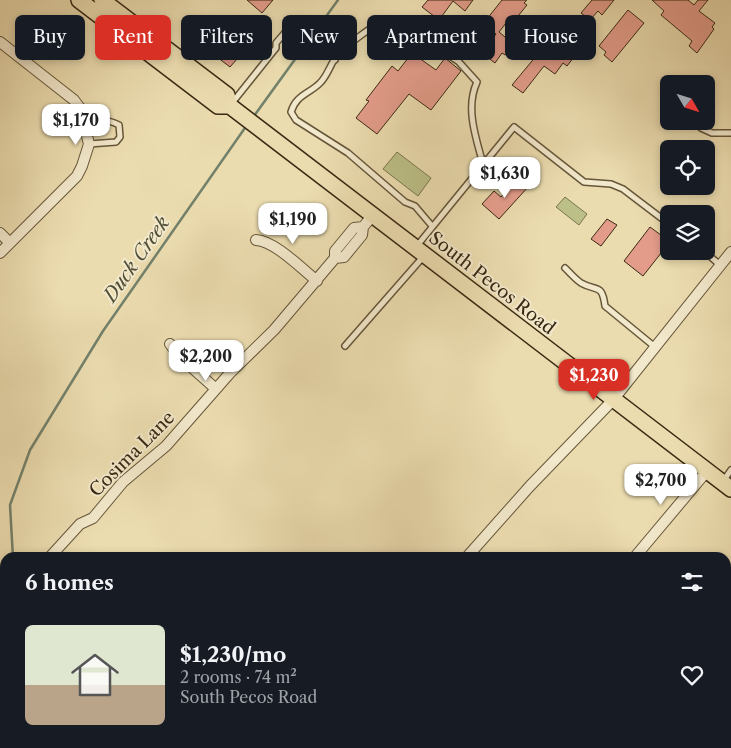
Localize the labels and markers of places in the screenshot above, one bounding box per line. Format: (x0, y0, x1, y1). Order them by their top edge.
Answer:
pin: $1,170 (35, 104, 117, 146)
pin: $1,630 (464, 156, 546, 199)
pin: $1,190 (252, 202, 334, 245)
pin: $2,200 (165, 340, 247, 382)
pin: $1,230 (553, 358, 635, 401)
pin: $2,700 (620, 464, 702, 506)

